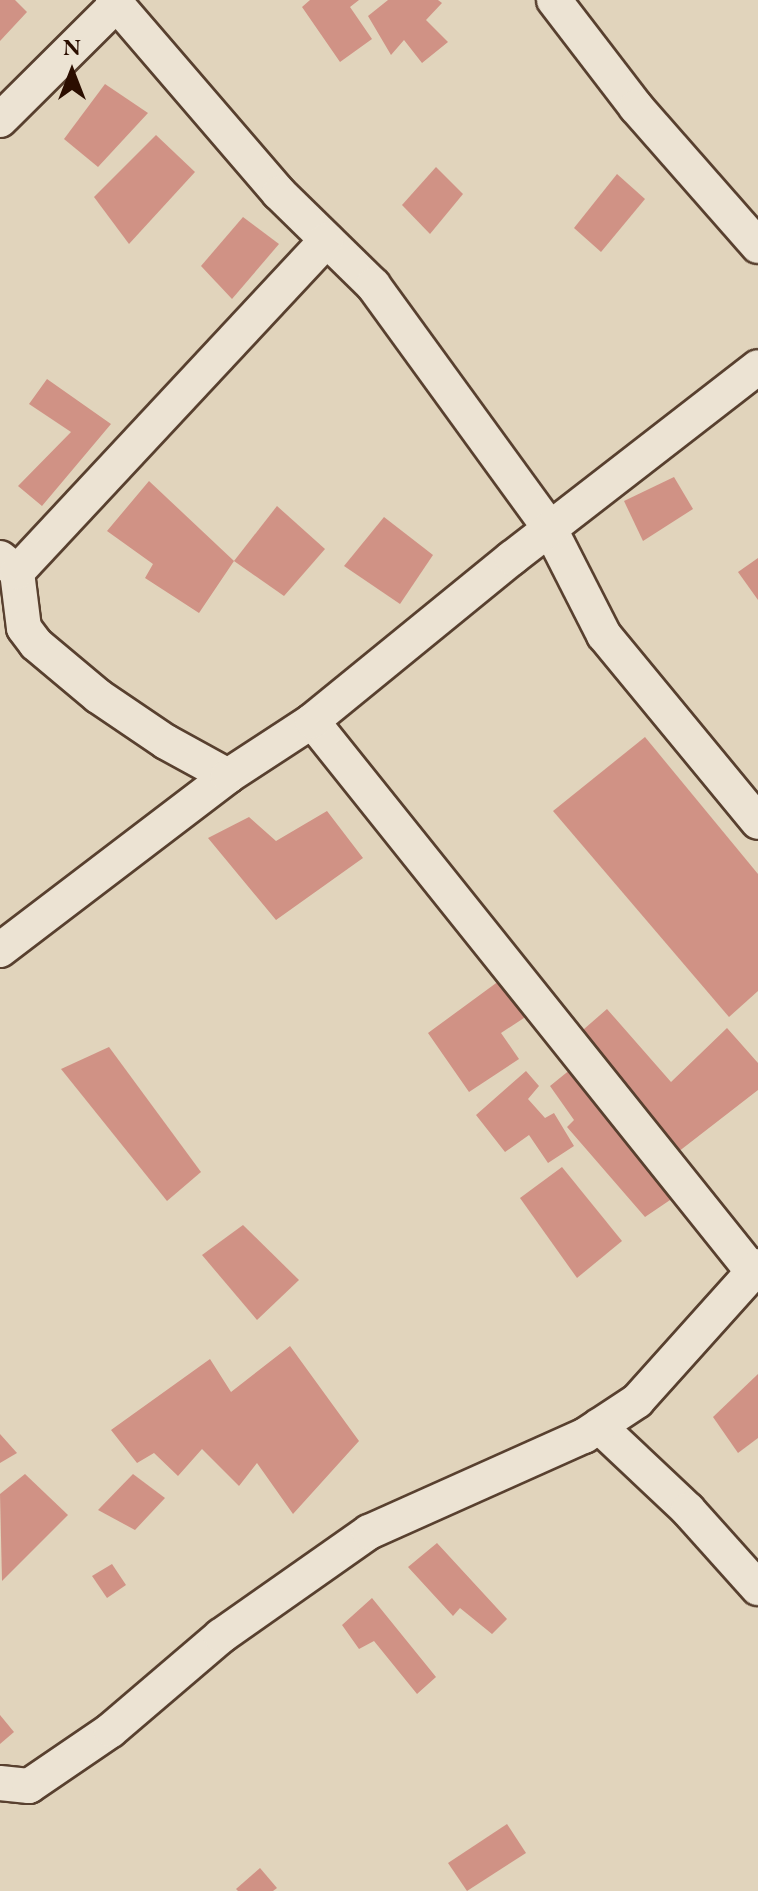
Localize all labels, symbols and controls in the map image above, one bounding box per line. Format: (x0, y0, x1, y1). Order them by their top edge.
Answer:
north arrow (32, 32, 112, 112)
text: N (63, 33, 81, 62)

